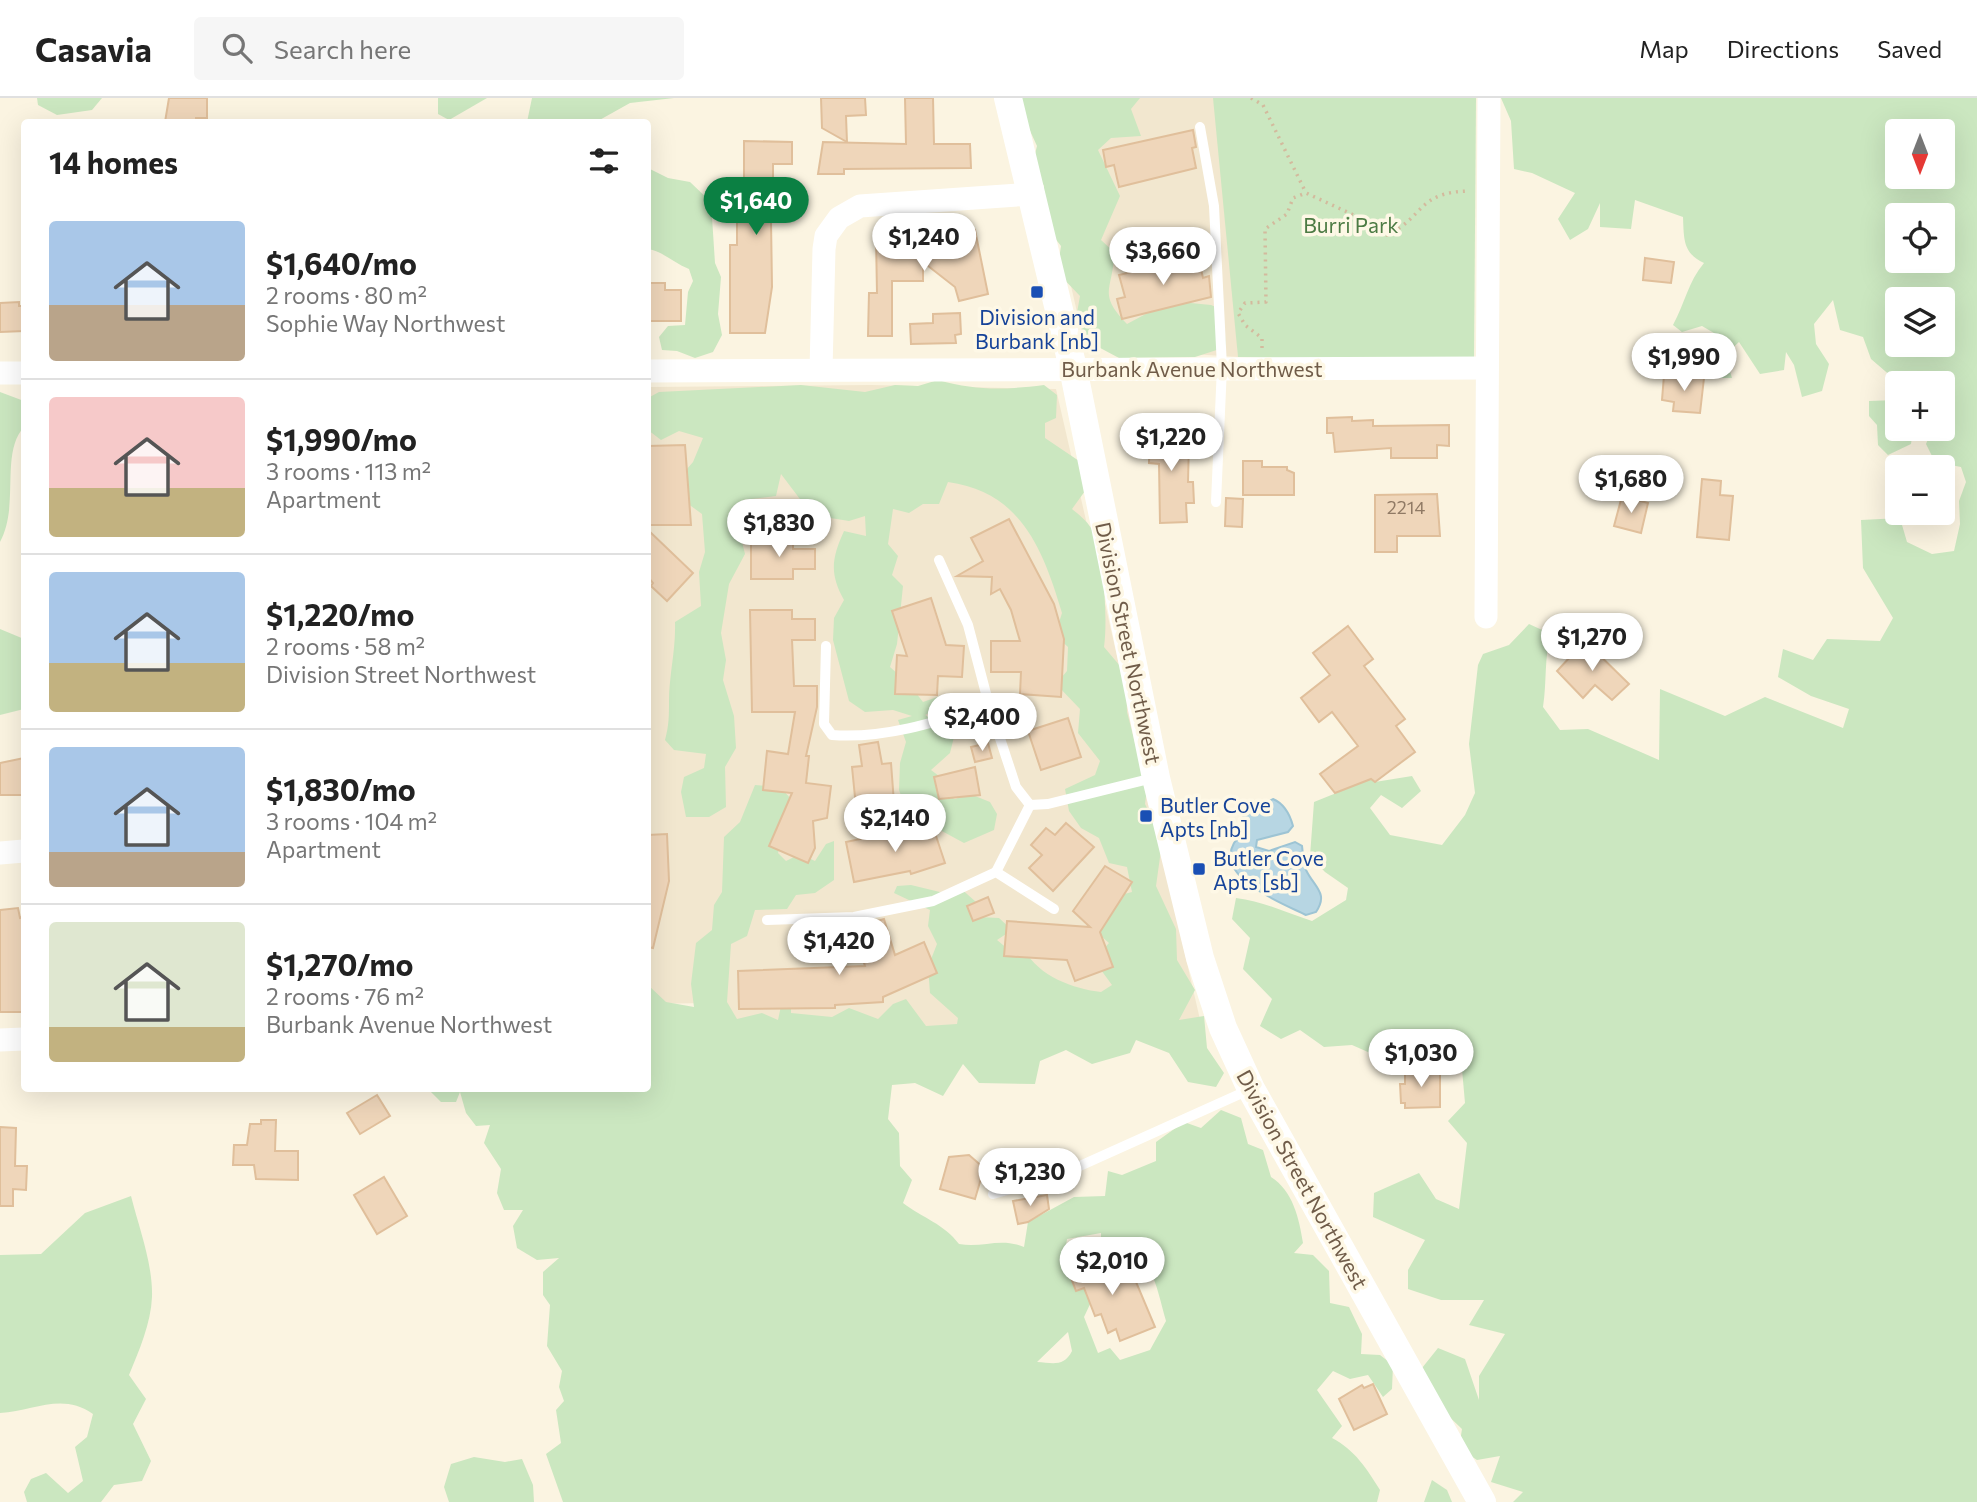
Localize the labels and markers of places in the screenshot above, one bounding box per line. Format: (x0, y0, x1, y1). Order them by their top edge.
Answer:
pin: $1,640 (699, 178, 813, 237)
pin: $1,240 (867, 214, 981, 273)
pin: $3,660 (1106, 228, 1220, 287)
marker: Division and Burbank [nb] (1029, 284, 1045, 300)
place label: Division and Burbank [nb] (975, 304, 1099, 353)
pin: $1,990 (1627, 334, 1741, 393)
pin: $1,220 (1114, 414, 1228, 473)
pin: $1,680 (1574, 456, 1688, 515)
pin: $1,830 (722, 500, 836, 559)
pin: $1,270 (1535, 614, 1649, 673)
pin: $2,400 (925, 694, 1039, 753)
place label: Butler Cove Apts [nb] (1160, 792, 1271, 841)
pin: $2,140 (838, 794, 952, 854)
marker: Butler Cove Apts [nb] (1138, 808, 1154, 824)
place label: Butler Cove Apts [sb] (1213, 845, 1324, 894)
marker: Butler Cove Apts [sb] (1191, 861, 1207, 877)
pin: $1,420 (782, 918, 896, 977)
pin: $1,030 (1364, 1030, 1478, 1089)
pin: $1,230 (973, 1148, 1087, 1208)
pin: $2,010 (1055, 1238, 1169, 1297)

